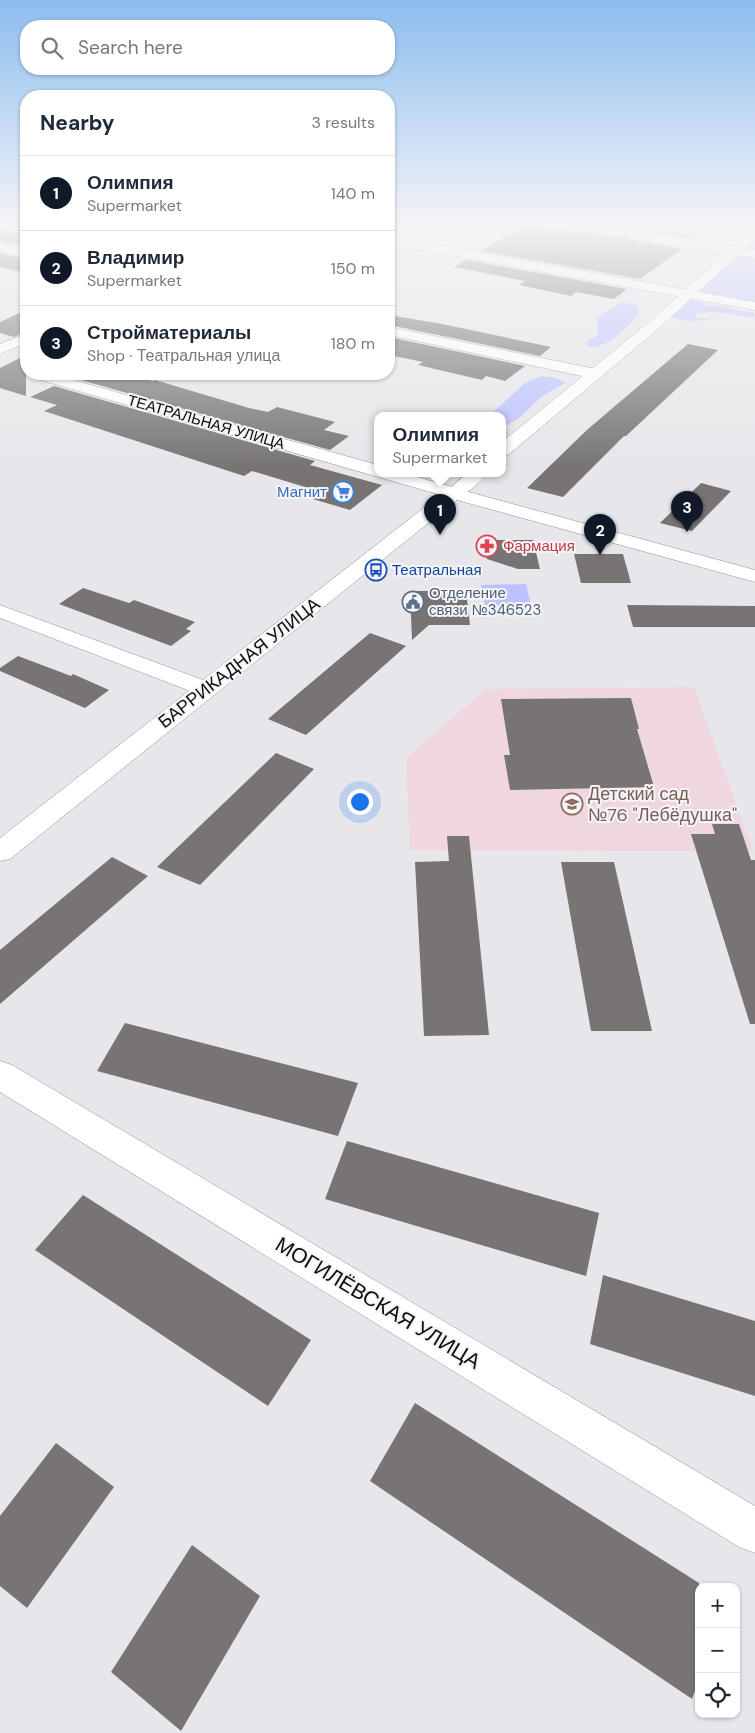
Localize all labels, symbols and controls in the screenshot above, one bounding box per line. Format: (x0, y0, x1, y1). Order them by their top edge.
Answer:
search box (20, 20, 395, 75)
icon: search (38, 34, 66, 62)
text: Search here (78, 35, 183, 60)
text: Nearby (40, 109, 114, 137)
text: 3 results (312, 112, 375, 133)
text: Олимпия (87, 170, 174, 195)
text: 1 (53, 183, 59, 204)
text: 140 m (331, 183, 375, 204)
text: Supermarket (87, 195, 182, 216)
text: Владимир (87, 245, 184, 270)
text: 2 (51, 258, 61, 279)
text: 150 m (331, 258, 375, 279)
text: Supermarket (87, 270, 182, 291)
text: Стройматериалы (87, 320, 251, 345)
text: 3 (51, 333, 61, 354)
text: 180 m (331, 333, 375, 354)
text: Shop · Театральная улица (87, 345, 280, 366)
street label: ТЕАТРАЛЬНАЯ УЛИЦА (125, 390, 287, 454)
popup (374, 412, 506, 477)
text: Олимпия (393, 422, 479, 447)
text: Supermarket (393, 447, 487, 468)
supermarket icon: Магнит (331, 480, 355, 504)
place label: Магнит (277, 482, 327, 502)
pin: 3 (671, 491, 703, 532)
pin: 1 (424, 494, 456, 535)
pin: 2 (584, 514, 616, 555)
pharmacy icon: Фармация (475, 534, 499, 558)
place label: Фармация (503, 536, 575, 556)
bus stop icon: Театральная (364, 558, 388, 582)
place label: Театральная (392, 560, 482, 580)
place label: Отделение связи №346523 (429, 583, 541, 620)
public building icon: Отделение связи №346523 (401, 590, 425, 614)
street label: БАРРИКАДНАЯ УЛИЦА (153, 592, 325, 734)
place label: Детский сад №76 "Лебёдушка" (588, 782, 737, 827)
your location (347, 789, 373, 815)
school or university icon: Детский сад №76 "Лебёдушка" (560, 792, 584, 816)
street label: МОГИЛЁВСКАЯ УЛИЦА (270, 1231, 486, 1375)
map controls (695, 1583, 740, 1718)
button: + (695, 1583, 740, 1628)
button: − (695, 1628, 740, 1673)
button: locate (695, 1673, 740, 1718)

